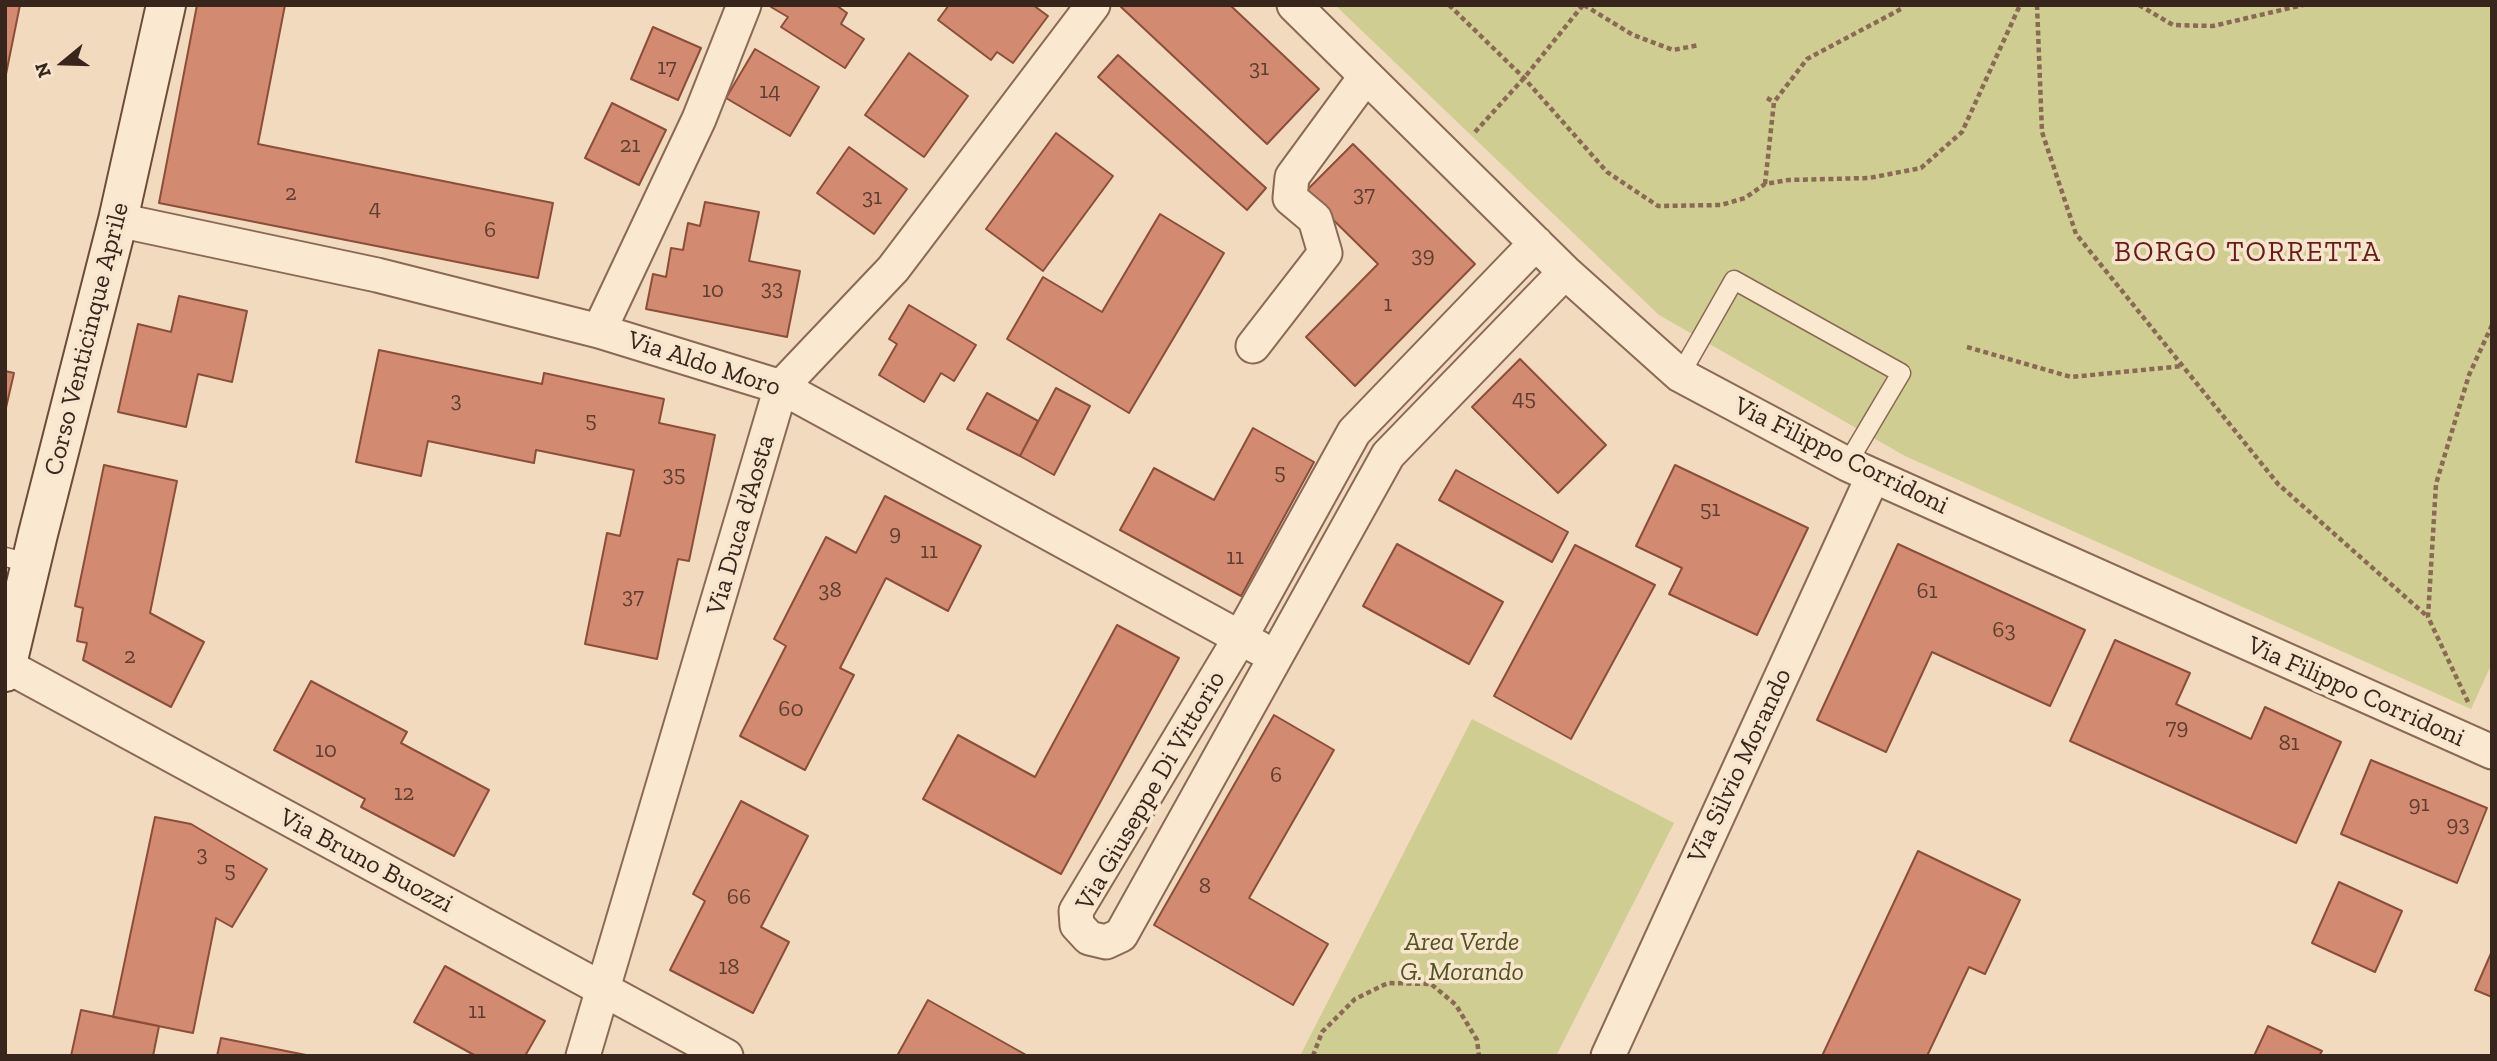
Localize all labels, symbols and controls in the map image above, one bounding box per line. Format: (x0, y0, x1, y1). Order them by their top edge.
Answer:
north arrow (28, 28, 98, 98)
house number: 17 (657, 53, 677, 81)
house number: 31 (1249, 54, 1269, 82)
text: N (29, 59, 56, 81)
house number: 14 (759, 77, 781, 105)
house number: 21 (620, 131, 640, 159)
house number: 2 (285, 179, 297, 207)
house number: 37 (1353, 180, 1375, 208)
house number: 31 (862, 183, 882, 211)
house number: 4 (369, 194, 381, 222)
street label: Corso Venticinque Aprile (38, 199, 136, 479)
house number: 6 (484, 216, 496, 244)
district label: BORGO TORRETTA (2116, 236, 2380, 270)
house number: 39 (1411, 241, 1435, 269)
house number: 33 (761, 274, 783, 302)
house number: 10 (702, 276, 724, 304)
house number: 1 (1384, 290, 1392, 318)
street label: Via Aldo Moro (623, 325, 785, 403)
house number: 45 (1512, 384, 1536, 412)
house number: 3 (450, 386, 462, 414)
street label: Via Filippo Corridoni (1729, 390, 1953, 522)
house number: 5 (585, 406, 597, 434)
street label: Via Duca d'Aosta (700, 431, 782, 619)
house number: 5 (1274, 458, 1286, 486)
house number: 35 (662, 460, 686, 488)
house number: 51 (1700, 495, 1720, 523)
house number: 9 (889, 519, 901, 547)
house number: 11 (920, 537, 938, 565)
house number: 11 (1226, 543, 1244, 571)
house number: 38 (818, 576, 842, 604)
house number: 61 (1916, 577, 1938, 605)
house number: 37 (622, 582, 644, 610)
house number: 63 (1992, 616, 2016, 644)
street label: Via Filippo Corridoni (2242, 630, 2470, 754)
house number: 2 (124, 642, 136, 670)
street label: Via Silvio Morando (1681, 664, 1799, 868)
street label: Via Giuseppe Di Vittorio (1070, 666, 1232, 916)
house number: 60 (778, 695, 804, 723)
house number: 79 (2165, 713, 2189, 741)
house number: 81 (2278, 729, 2300, 757)
house number: 10 (315, 736, 337, 764)
house number: 6 (1270, 761, 1282, 789)
house number: 12 (394, 779, 414, 807)
house number: 91 (2408, 790, 2430, 818)
street label: Via Bruno Buozzi (274, 802, 458, 920)
house number: 93 (2446, 810, 2470, 838)
house number: 3 (196, 840, 208, 868)
house number: 5 (224, 856, 236, 884)
house number: 8 (1199, 872, 1211, 900)
house number: 66 (727, 883, 751, 911)
park label: Area Verde G. Morando (1400, 927, 1524, 988)
house number: 18 (718, 953, 740, 981)
house number: 11 (468, 997, 486, 1025)

